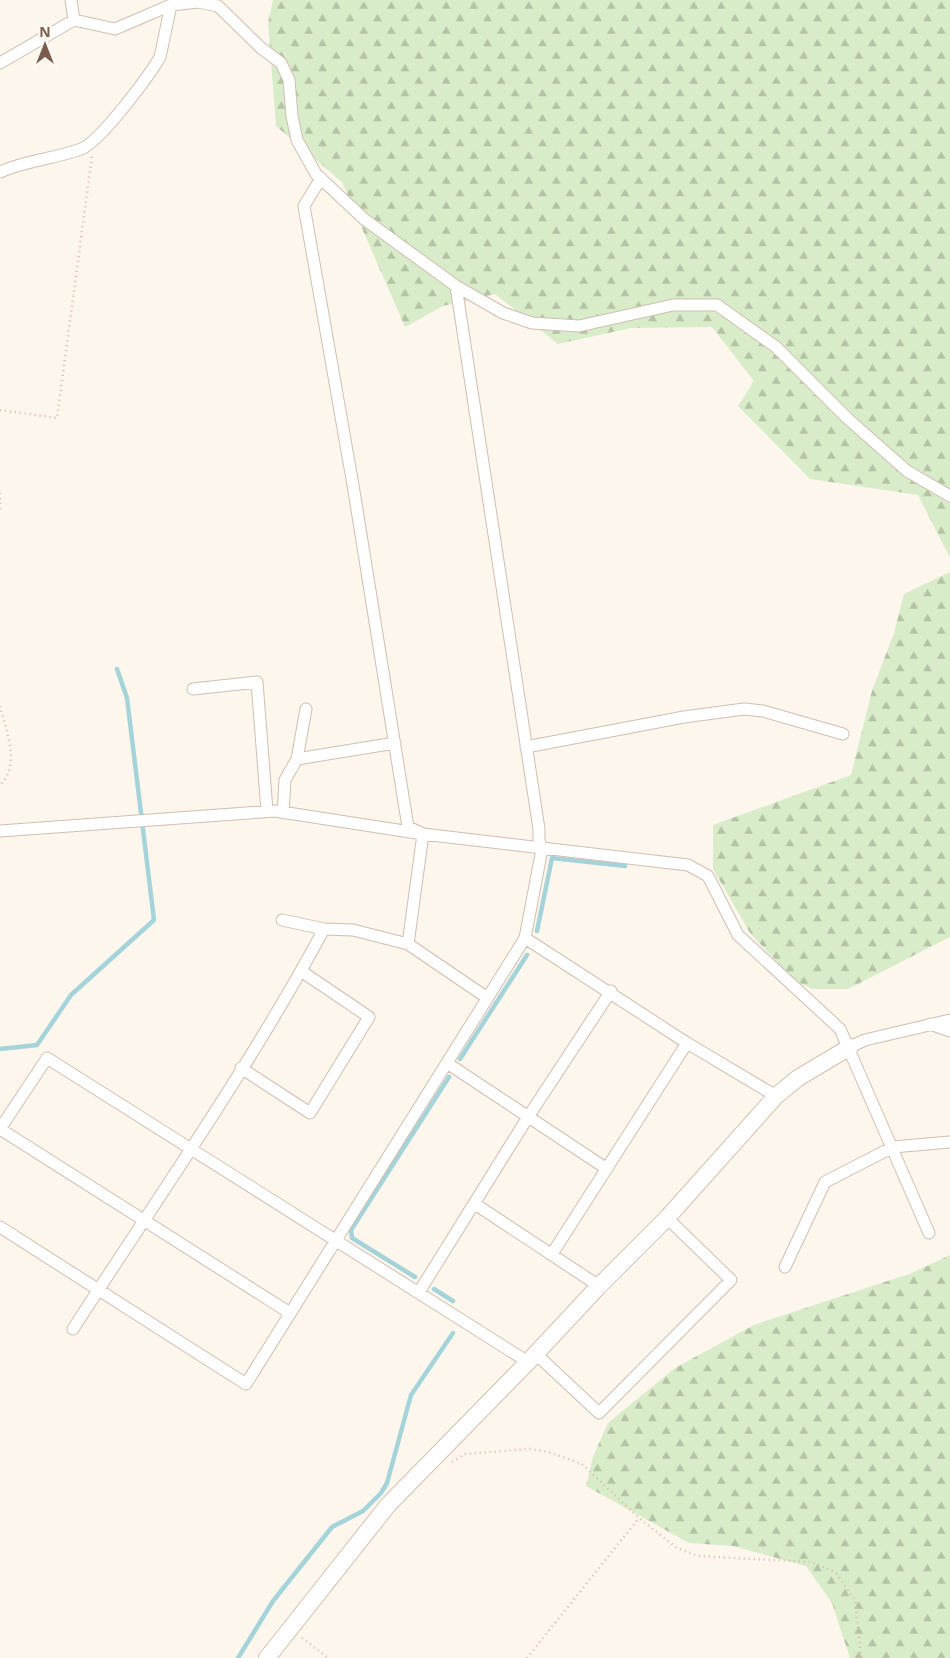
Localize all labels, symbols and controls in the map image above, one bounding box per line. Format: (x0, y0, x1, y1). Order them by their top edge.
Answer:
north arrow (20, 20, 70, 70)
text: N (39, 22, 51, 41)

